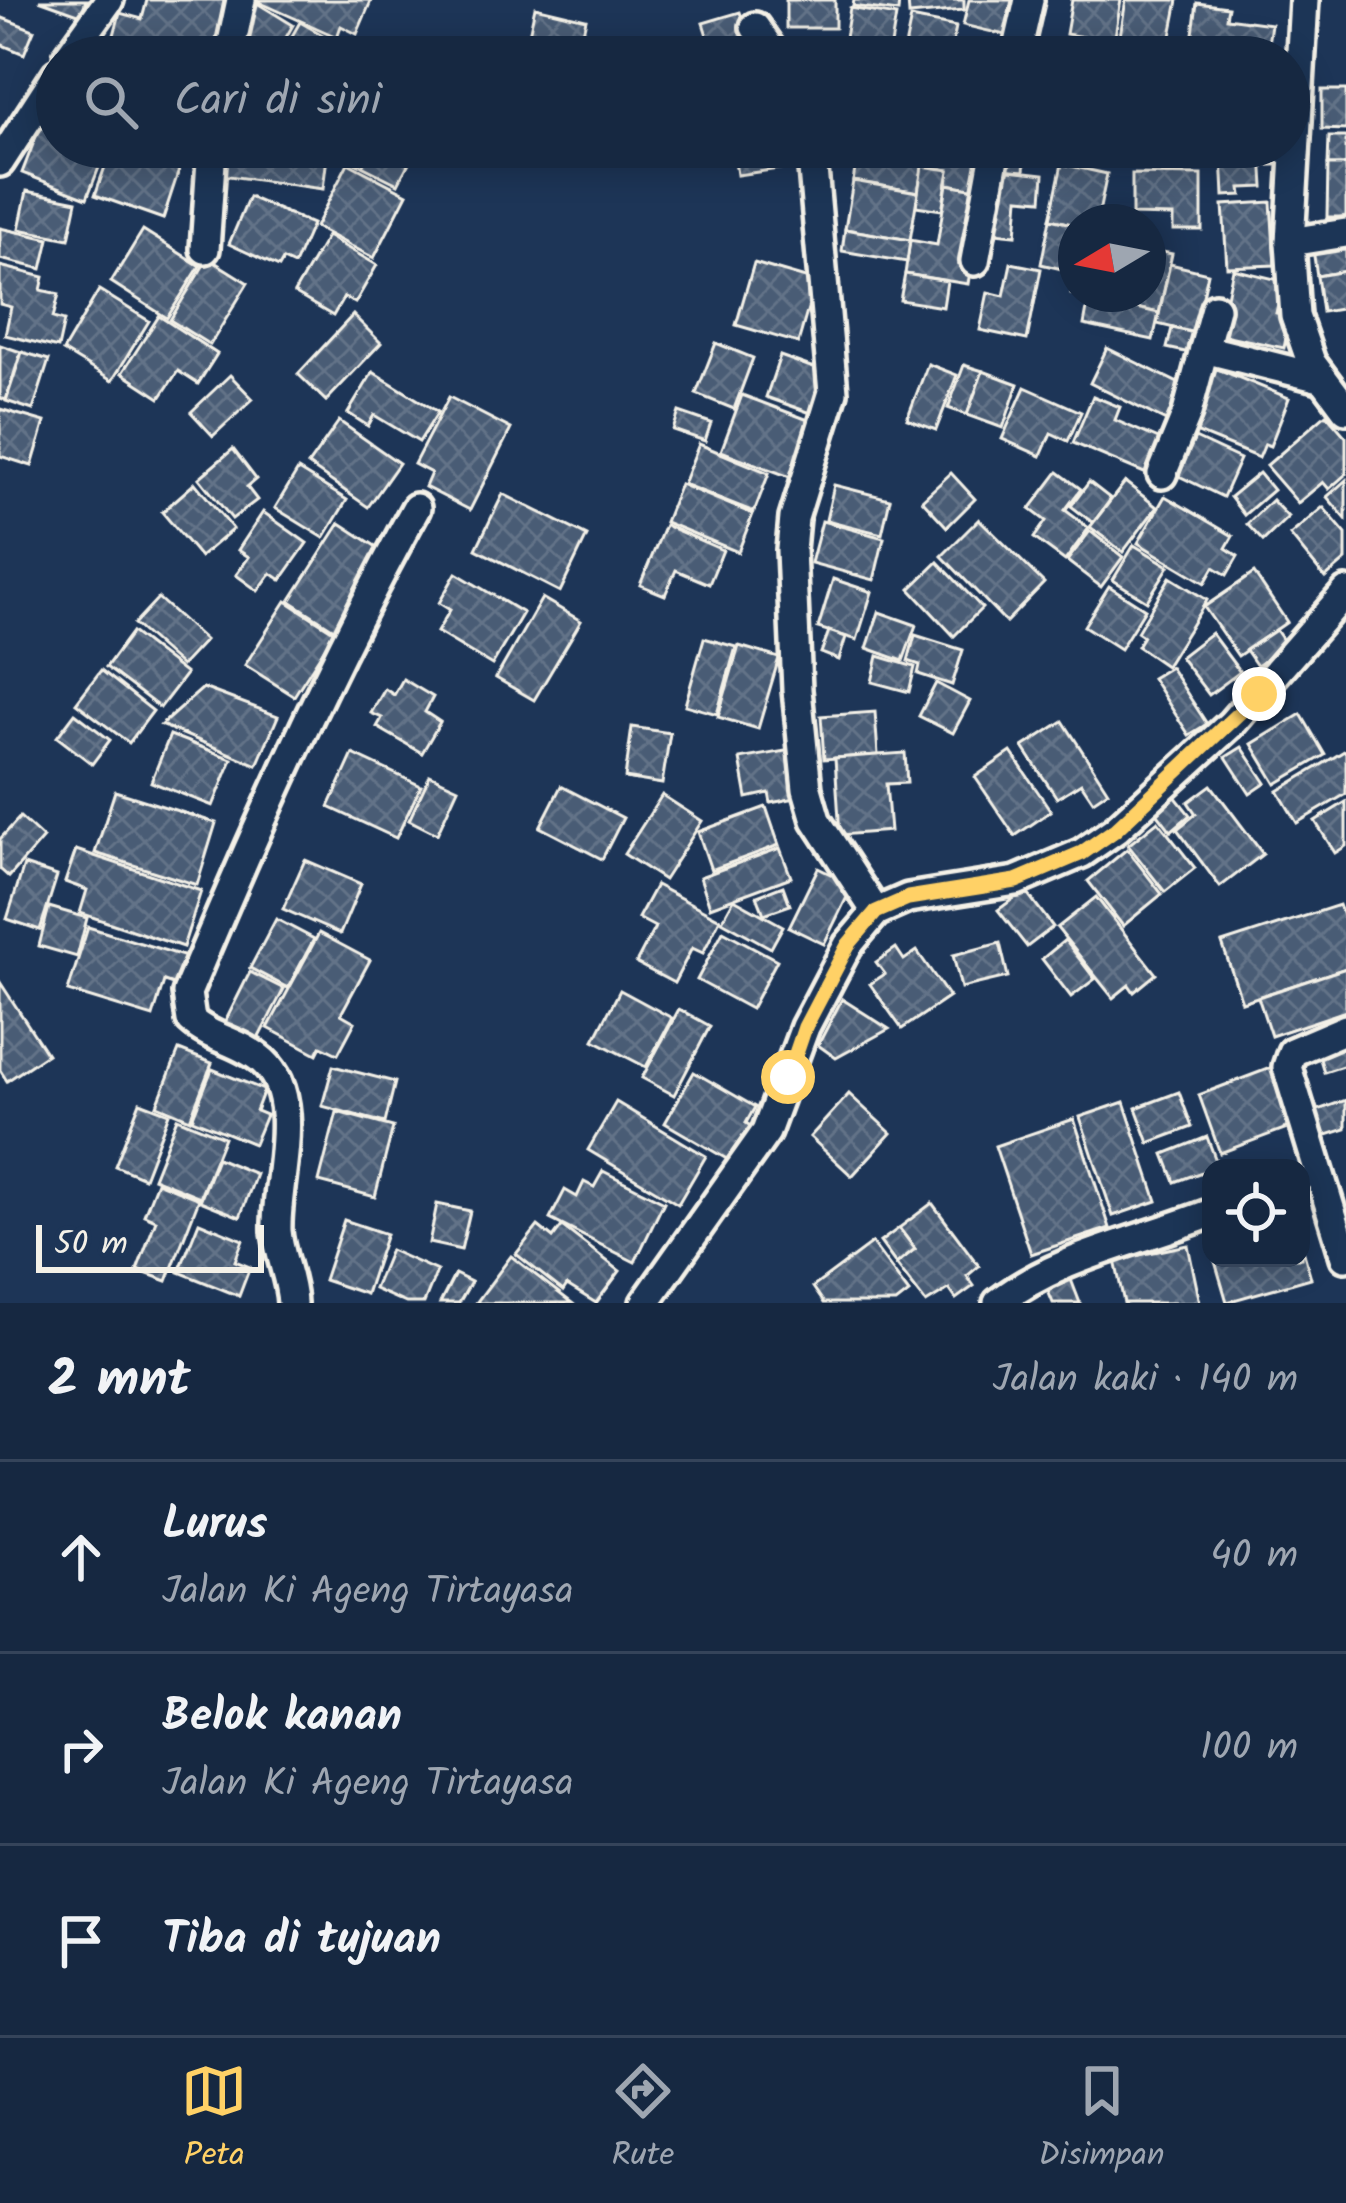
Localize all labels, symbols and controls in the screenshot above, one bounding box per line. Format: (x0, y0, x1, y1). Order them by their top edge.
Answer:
search box (36, 36, 1310, 168)
text: Cari di sini (174, 66, 382, 138)
icon: search (78, 69, 144, 135)
north arrow (1058, 204, 1166, 312)
route end (1232, 667, 1286, 721)
route start (761, 1050, 815, 1104)
map controls (1202, 1159, 1310, 1267)
button: locate (1202, 1159, 1310, 1267)
scale bar (36, 1219, 264, 1272)
text: 50 m (54, 1219, 128, 1272)
text: 2 mnt (48, 1341, 190, 1422)
text: Jalan kaki · 140 m (993, 1350, 1298, 1412)
text: Lurus (162, 1490, 268, 1562)
icon: ahead (48, 1524, 114, 1590)
text: 40 m (1210, 1526, 1298, 1588)
text: Jalan Ki Ageng Tirtayasa (162, 1562, 573, 1624)
text: Belok kanan (162, 1682, 402, 1754)
icon: right (48, 1716, 114, 1782)
text: 100 m (1200, 1718, 1298, 1780)
text: Jalan Ki Ageng Tirtayasa (162, 1754, 573, 1816)
text: Tiba di tujuan (162, 1905, 441, 1977)
icon: arrive (48, 1908, 114, 1974)
tab: Peta (181, 2058, 247, 2183)
tab: Rute (610, 2058, 676, 2183)
tab: Disimpan (1039, 2058, 1165, 2183)

